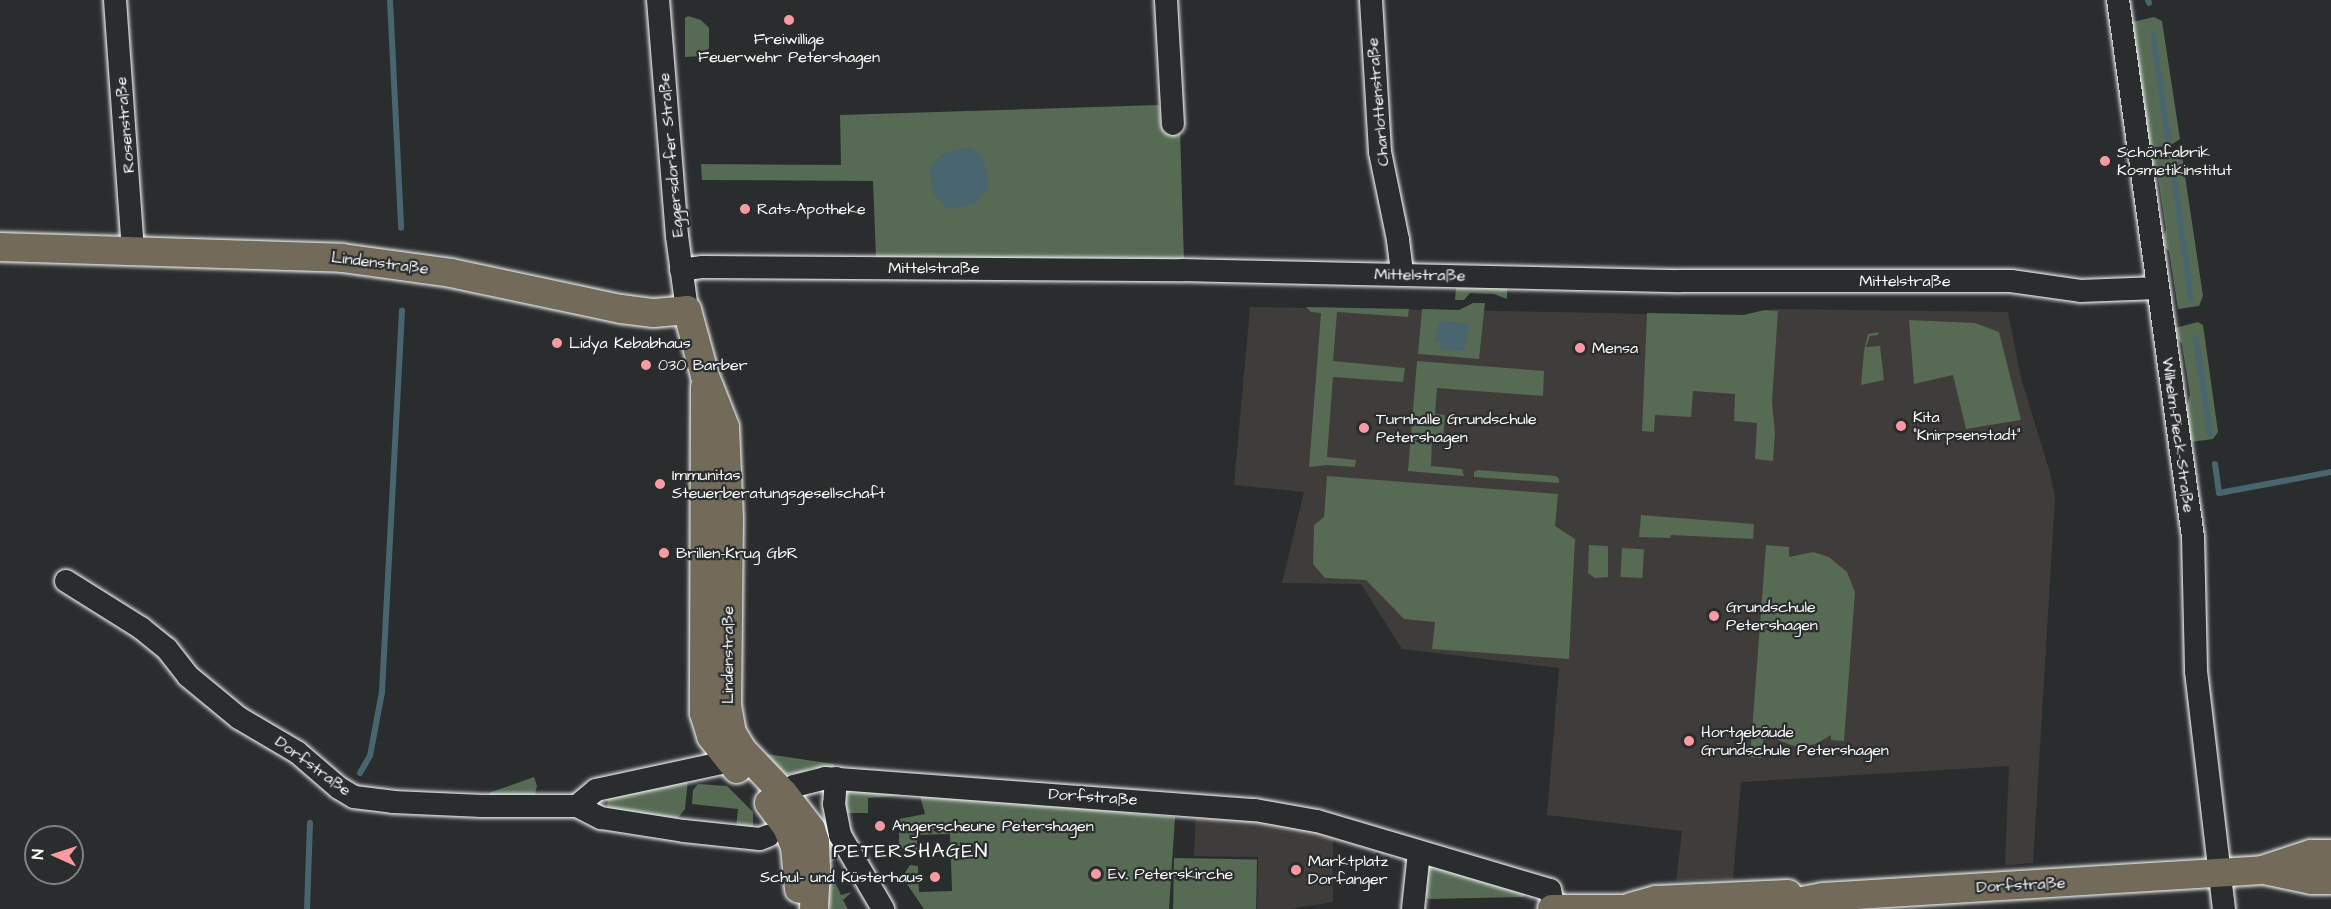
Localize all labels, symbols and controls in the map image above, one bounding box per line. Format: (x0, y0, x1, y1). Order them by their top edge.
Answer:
marker: Freiwillige Feuerwehr Petershagen (782, 13, 796, 27)
place label: Freiwillige Feuerwehr Petershagen (698, 29, 880, 67)
street label: Charlottenstraße (1363, 37, 1393, 167)
street label: Eggersdorfer Straße (654, 72, 688, 238)
street label: Rosenstraße (111, 76, 139, 174)
place label: Schönfabrik Kosmetikinstitut (2117, 142, 2232, 180)
marker: Schönfabrik Kosmetikinstitut (2098, 154, 2112, 168)
place label: Rats-Apotheke (757, 199, 866, 219)
marker: Rats-Apotheke (738, 202, 752, 216)
street label: Lindenstraße (330, 248, 430, 278)
street label: Mittelstraße (888, 258, 980, 278)
street label: Mittelstraße (1374, 265, 1466, 285)
street label: Mittelstraße (1859, 271, 1951, 291)
place label: Lidya Kebabhaus (569, 333, 691, 353)
marker: Lidya Kebabhaus (550, 336, 564, 350)
place label: Mensa (1592, 338, 1638, 358)
marker: Mensa (1573, 341, 1587, 355)
place label: 030 Barber (658, 355, 748, 375)
street label: Wilhelm-Pieck-Straße (2158, 356, 2198, 514)
marker: 030 Barber (639, 358, 653, 372)
place label: Kita "Knirpsenstadt" (1913, 407, 2020, 445)
place label: Turnhalle Grundschule Petershagen (1376, 409, 1537, 447)
marker: Kita "Knirpsenstadt" (1894, 419, 1908, 433)
marker: Turnhalle Grundschule Petershagen (1357, 421, 1371, 435)
place label: Immunitas Steuerberatungsgesellschaft (672, 465, 885, 503)
marker: Immunitas Steuerberatungsgesellschaft (653, 477, 667, 491)
place label: Brillen-Krug GbR (676, 543, 798, 563)
marker: Brillen-Krug GbR (657, 546, 671, 560)
place label: Grundschule Petershagen (1726, 597, 1818, 635)
street label: Lindenstraße (718, 606, 738, 704)
marker: Grundschule Petershagen (1707, 609, 1721, 623)
place label: Hortgebäude Grundschule Petershagen (1701, 722, 1889, 760)
street label: Dorfstraße (271, 732, 355, 800)
marker: Hortgebäude Grundschule Petershagen (1682, 734, 1696, 748)
street label: Dorfstraße (1048, 784, 1138, 810)
place label: Angerscheune Petershagen (892, 816, 1094, 836)
marker: Angerscheune Petershagen (873, 819, 887, 833)
north arrow (24, 825, 84, 885)
district label: PETERSHAGEN (833, 839, 989, 863)
text: N (27, 849, 49, 860)
place label: Marktplatz Dorfanger (1308, 851, 1388, 889)
marker: Marktplatz Dorfanger (1289, 863, 1303, 877)
place label: Ev. Peterskirche (1108, 864, 1233, 884)
place label: Schul- und Küsterhaus (760, 867, 923, 887)
marker: Ev. Peterskirche (1089, 867, 1103, 881)
marker: Schul- und Küsterhaus (928, 870, 942, 884)
street label: Dorfstraße (1976, 873, 2066, 897)

